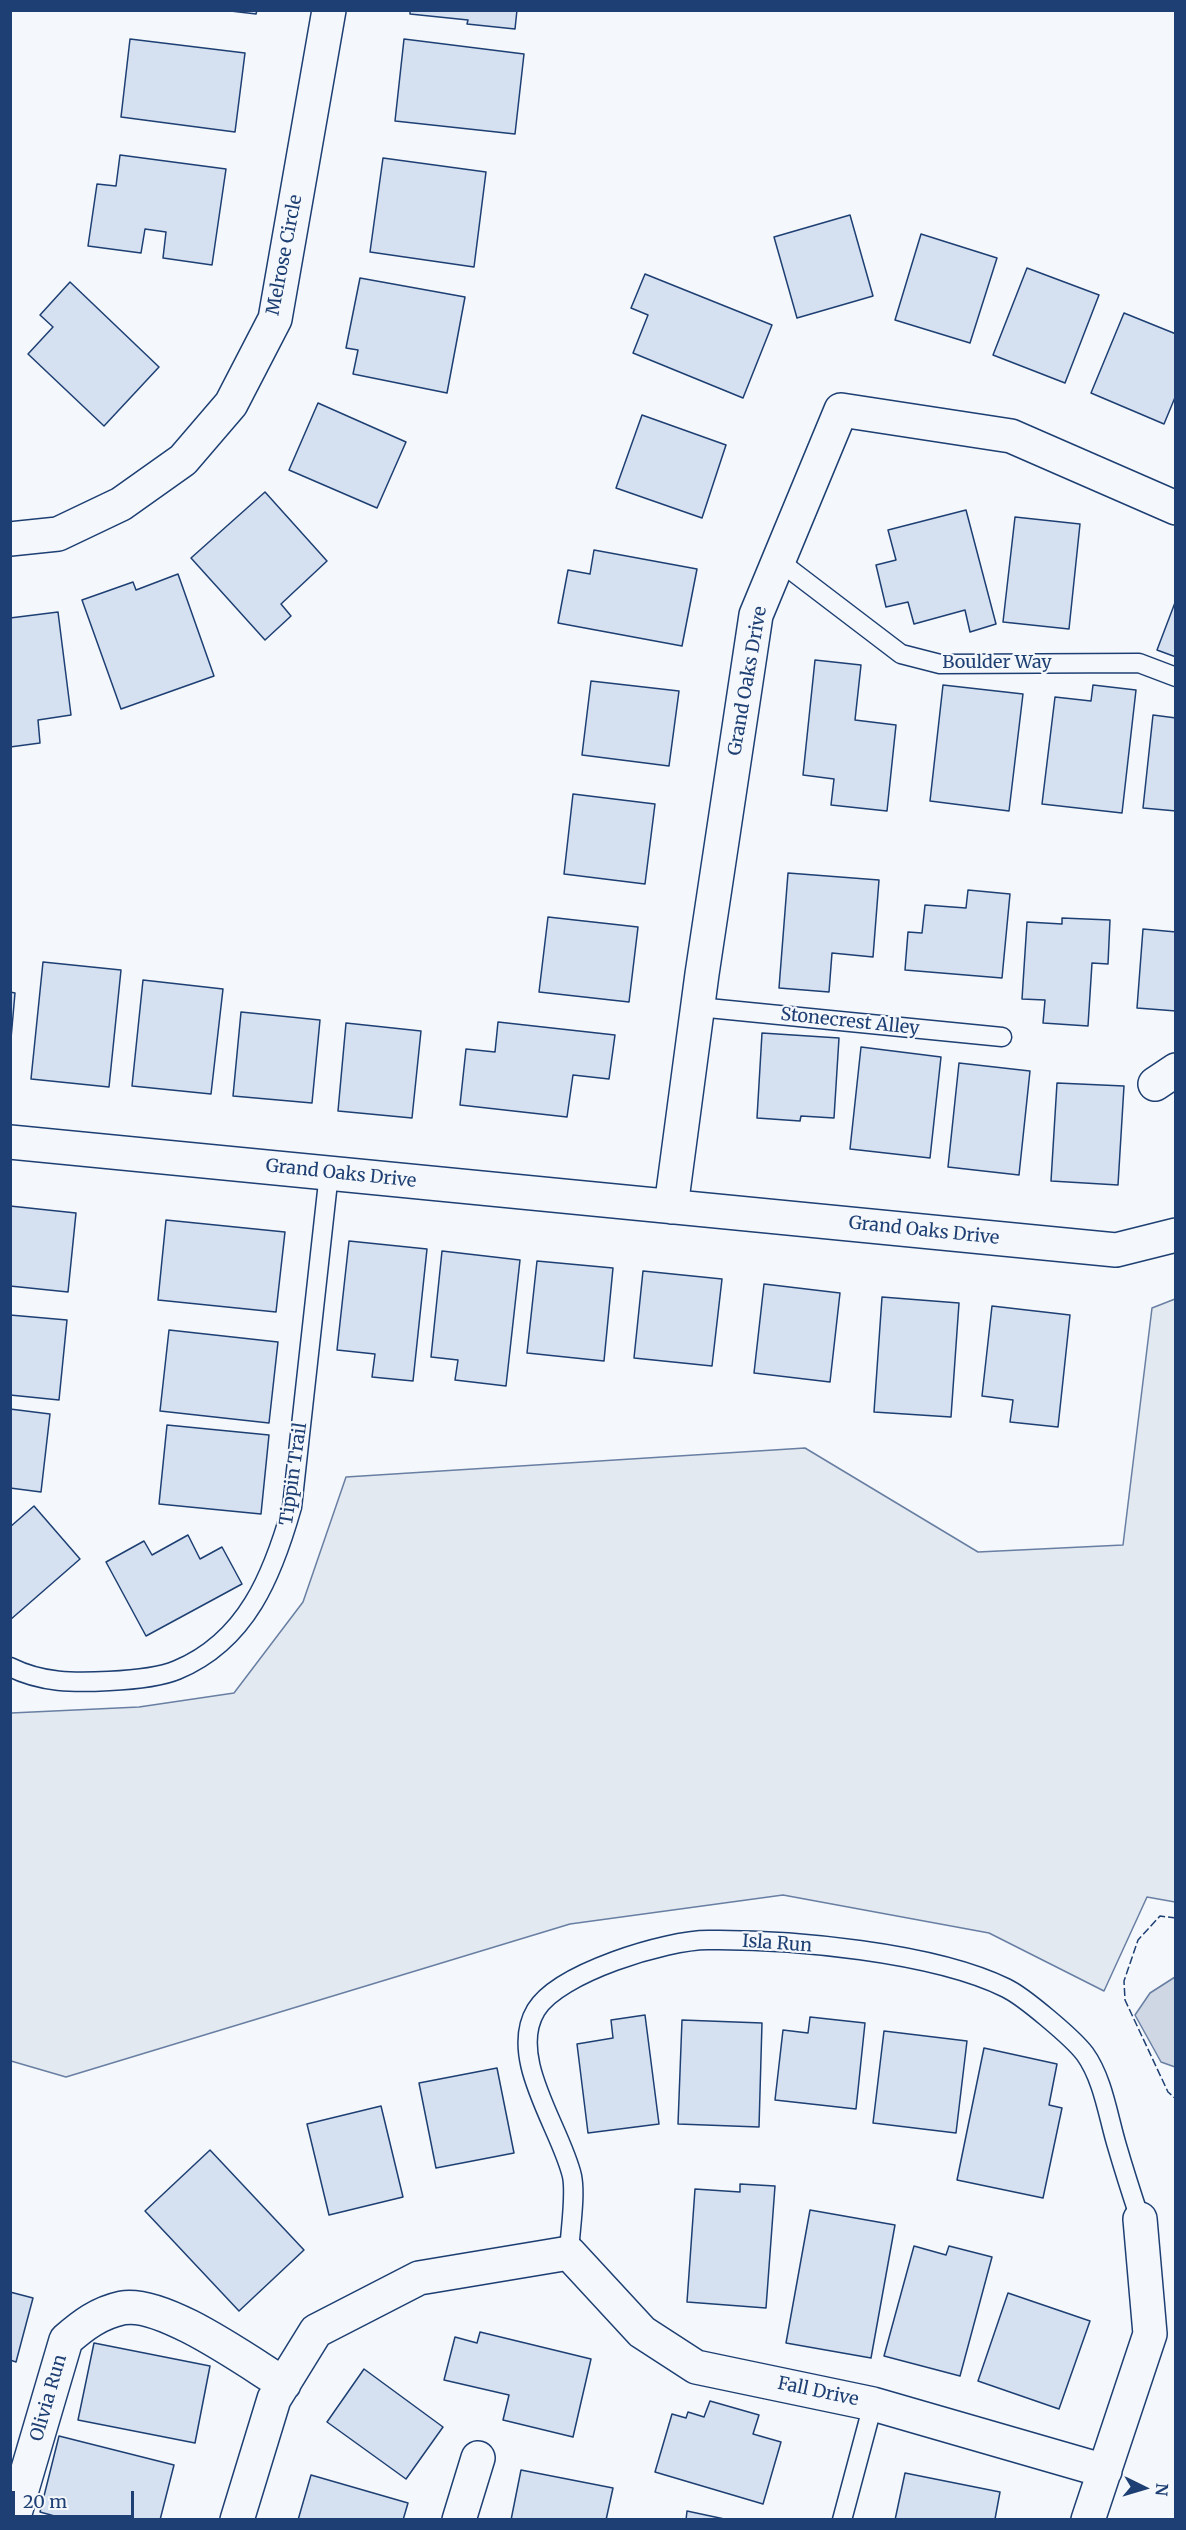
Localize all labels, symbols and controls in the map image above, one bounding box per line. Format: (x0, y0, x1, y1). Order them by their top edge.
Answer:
street label: Melrose Circle (263, 193, 307, 317)
street label: Grand Oaks Drive (724, 605, 772, 757)
street label: Boulder Way (942, 652, 1052, 674)
street label: Stonecrest Alley (779, 1004, 921, 1040)
street label: Grand Oaks Drive (265, 1155, 417, 1193)
street label: Grand Oaks Drive (848, 1212, 1000, 1250)
street label: Tippin Trail (276, 1421, 312, 1527)
street label: Isla Run (741, 1931, 813, 1957)
street label: Olivia Run (26, 2352, 72, 2444)
street label: Fall Drive (776, 2373, 860, 2411)
north arrow (1114, 2458, 1174, 2518)
scale bar (15, 2479, 136, 2517)
text: N (1151, 2482, 1172, 2497)
text: 20 m (23, 2490, 67, 2513)

